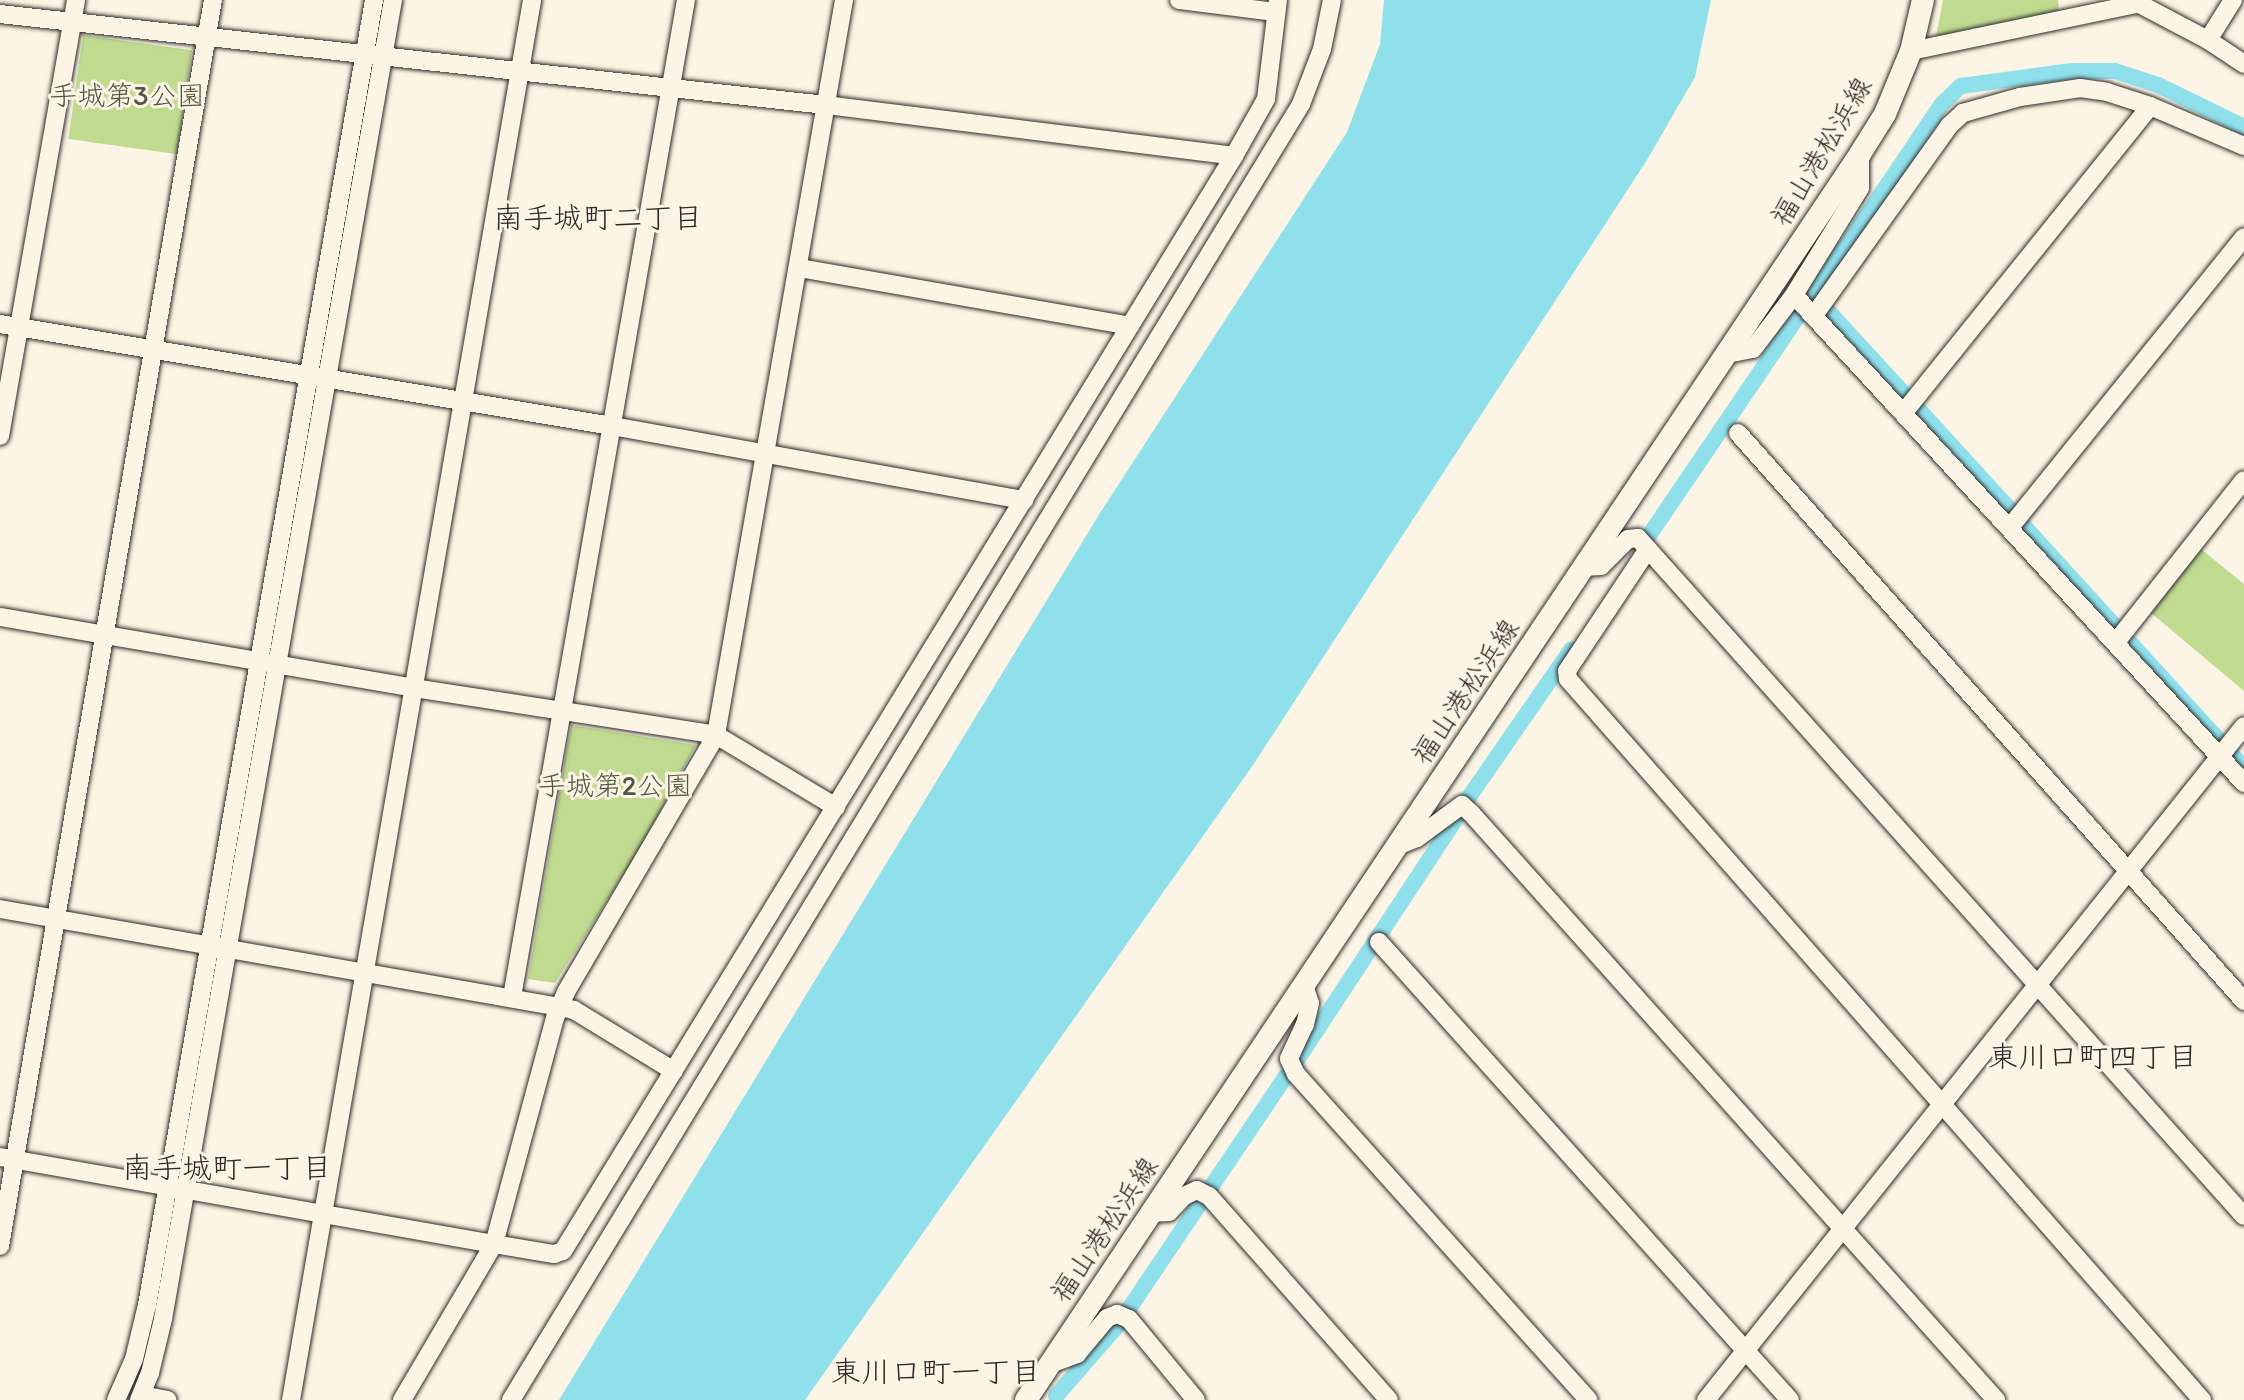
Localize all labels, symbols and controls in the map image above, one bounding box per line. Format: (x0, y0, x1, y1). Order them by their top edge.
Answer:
street label: 福山港松浜線 (1763, 70, 1879, 232)
park label: 手城第3公園 (49, 78, 205, 112)
district label: 南手城町二丁目 (493, 200, 703, 236)
street label: 福山港松浜線 (1404, 612, 1526, 770)
park label: 手城第2公園 (538, 768, 692, 802)
district label: 東川口町四丁目 (1988, 1039, 2198, 1075)
district label: 南手城町一丁目 (122, 1150, 332, 1186)
street label: 福山港松浜線 (1043, 1150, 1165, 1308)
district label: 東川口町一丁目 (831, 1354, 1041, 1390)

